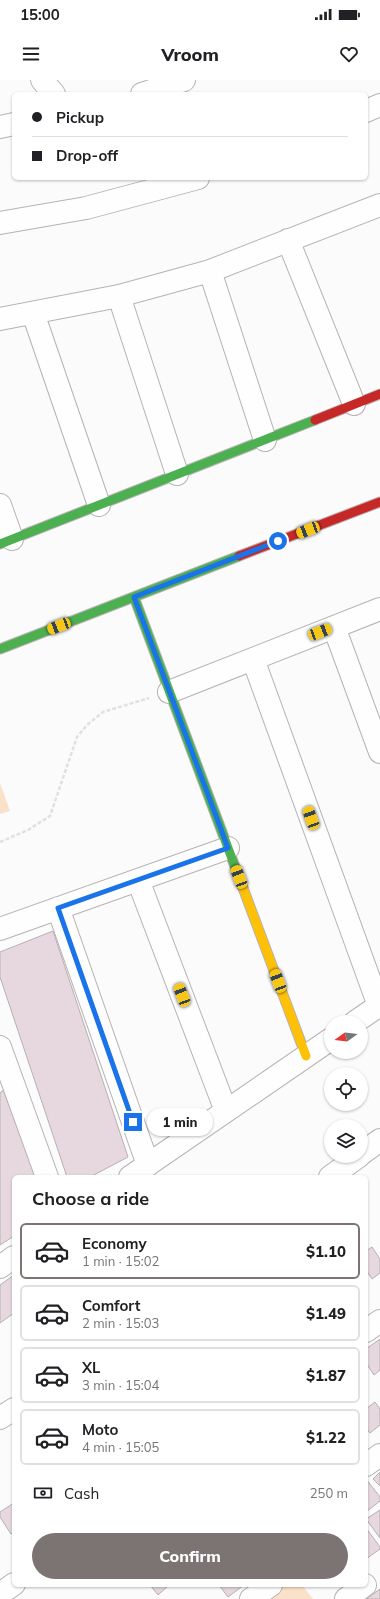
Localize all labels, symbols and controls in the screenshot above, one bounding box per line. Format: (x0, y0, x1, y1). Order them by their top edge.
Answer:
text: 15:00 (20, 5, 60, 24)
icon: menu (20, 43, 42, 65)
text: Vroom (161, 43, 219, 66)
icon: heart (338, 43, 360, 65)
text: Pickup (56, 108, 104, 127)
text: Drop-off (56, 146, 118, 165)
car (295, 520, 321, 540)
route start (269, 532, 287, 550)
car (46, 616, 72, 636)
car (307, 622, 333, 642)
car (301, 805, 321, 831)
car (229, 864, 249, 890)
car (268, 968, 288, 994)
car (172, 982, 192, 1008)
north arrow (324, 1015, 368, 1059)
map controls (324, 1015, 368, 1163)
button: locate (324, 1067, 368, 1111)
callout: 1 min (147, 1108, 213, 1136)
route end (124, 1113, 142, 1131)
text: 1 min (163, 1114, 197, 1130)
button: layers (324, 1119, 368, 1163)
text: Choose a ride (32, 1187, 149, 1210)
icon: car (34, 1233, 70, 1269)
text: Economy (82, 1234, 147, 1253)
text: $1.10 (306, 1242, 346, 1261)
text: 1 min · 15:02 (82, 1253, 159, 1269)
icon: car (34, 1295, 70, 1331)
text: Comfort (82, 1296, 140, 1315)
text: $1.49 (306, 1304, 346, 1323)
text: 2 min · 15:03 (82, 1315, 159, 1331)
icon: car (34, 1357, 70, 1393)
text: XL (82, 1358, 100, 1377)
text: $1.87 (306, 1366, 346, 1385)
text: 3 min · 15:04 (82, 1377, 159, 1393)
icon: car (34, 1419, 70, 1455)
text: Moto (82, 1420, 118, 1439)
text: $1.22 (306, 1428, 346, 1447)
text: 4 min · 15:05 (82, 1439, 159, 1455)
icon: cash (32, 1482, 54, 1504)
text: Cash (64, 1484, 99, 1503)
text: 250 m (310, 1485, 348, 1501)
button: Confirm (32, 1533, 348, 1579)

